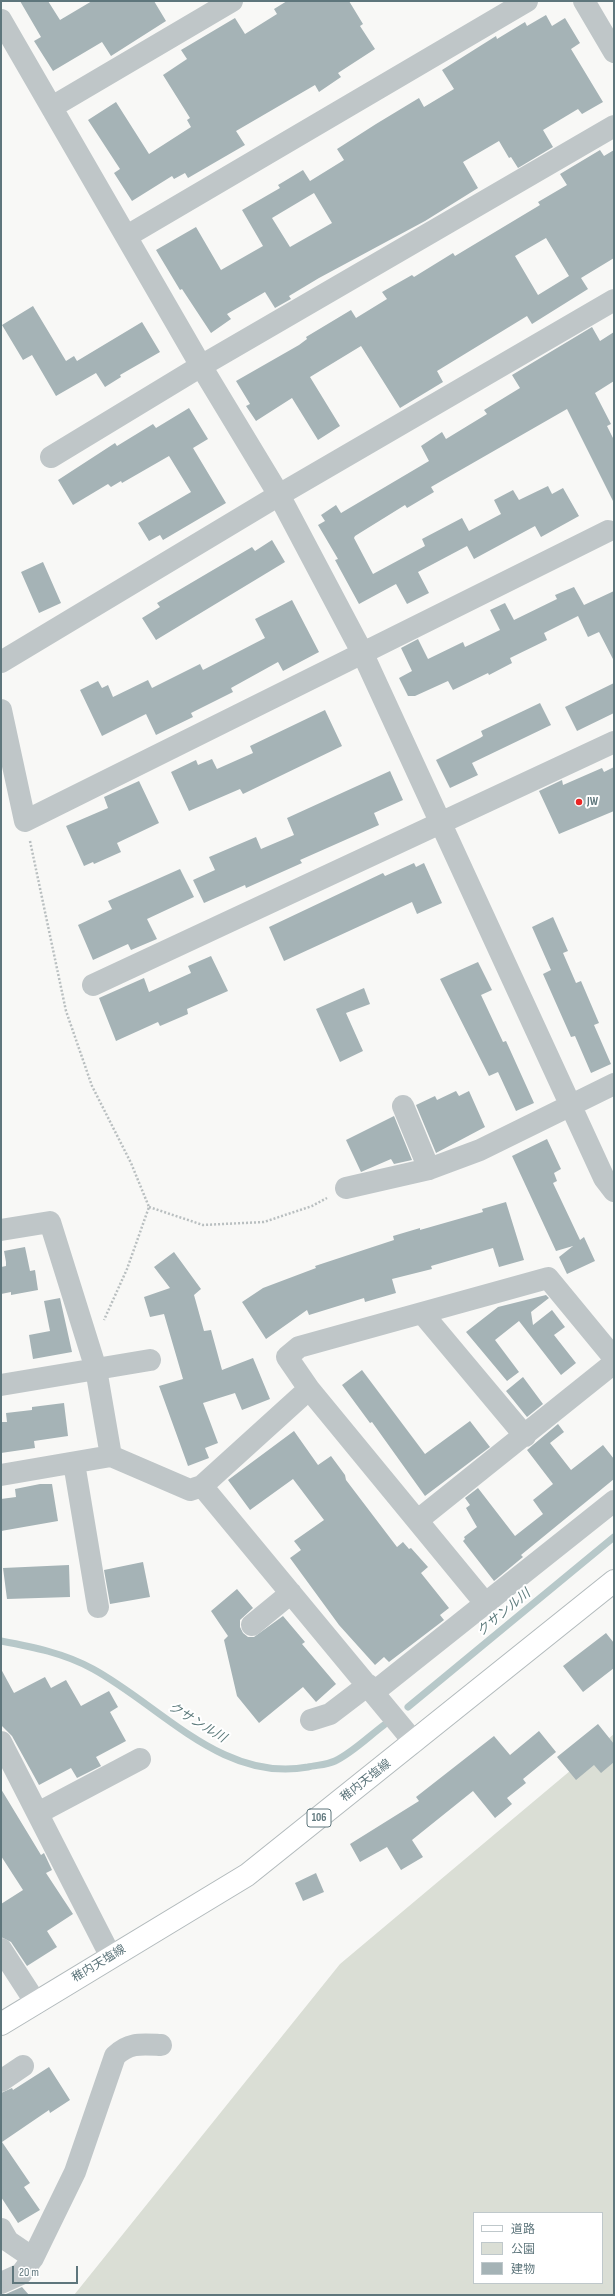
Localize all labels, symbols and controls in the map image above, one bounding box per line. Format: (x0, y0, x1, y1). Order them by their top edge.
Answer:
place label: JW (587, 795, 598, 809)
marker: JW (574, 797, 584, 807)
water label: クサンル川 (474, 1586, 534, 1640)
water label: クサンル川 (165, 1700, 229, 1746)
street label: 稚内天塩線 (338, 1757, 394, 1805)
road number: 106 (307, 1809, 331, 1827)
street label: 稚内天塩線 (70, 1942, 128, 1986)
legend (473, 2212, 603, 2284)
text: 道路 (511, 2222, 535, 2237)
text: 公園 (511, 2242, 535, 2257)
scale bar (14, 2258, 80, 2284)
text: 建物 (511, 2262, 535, 2277)
text: 20 m (19, 2265, 39, 2280)

